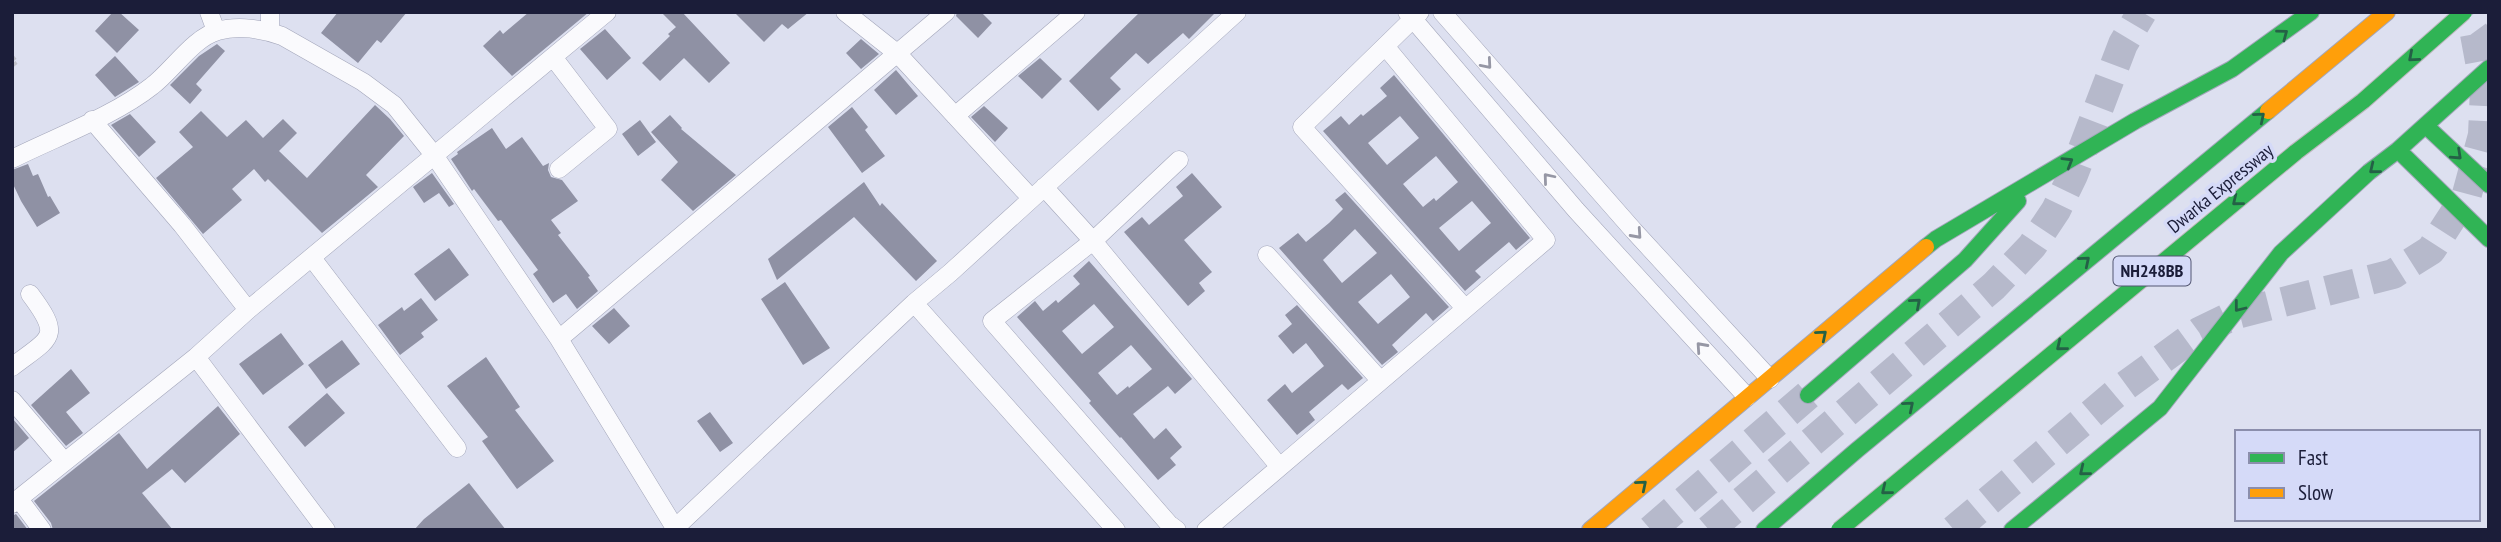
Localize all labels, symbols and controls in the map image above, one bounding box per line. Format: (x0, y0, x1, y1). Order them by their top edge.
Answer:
one-way arrow (2275, 29, 2287, 42)
one-way arrow (2408, 49, 2421, 61)
one-way arrow (1479, 55, 1491, 68)
one-way arrow (2252, 113, 2265, 125)
street label: Dwarka Expressway (2162, 138, 2278, 238)
one-way arrow (2449, 147, 2462, 160)
one-way arrow (2060, 157, 2073, 170)
one-way arrow (2369, 161, 2381, 174)
one-way arrow (1544, 173, 1557, 186)
one-way arrow (2232, 193, 2245, 205)
one-way arrow (1629, 226, 1641, 239)
road number: NH248BB (2114, 256, 2190, 286)
one-way arrow (2077, 257, 2089, 270)
one-way arrow (1908, 299, 1921, 311)
one-way arrow (2235, 299, 2248, 312)
one-way arrow (1814, 331, 1827, 343)
one-way arrow (2057, 338, 2070, 350)
one-way arrow (1696, 342, 1709, 355)
one-way arrow (1901, 402, 1914, 414)
legend (2235, 430, 2480, 521)
text: Fast (2298, 444, 2328, 471)
one-way arrow (2079, 463, 2092, 475)
text: Slow (2298, 479, 2334, 506)
one-way arrow (1634, 481, 1647, 493)
one-way arrow (1881, 482, 1893, 495)

